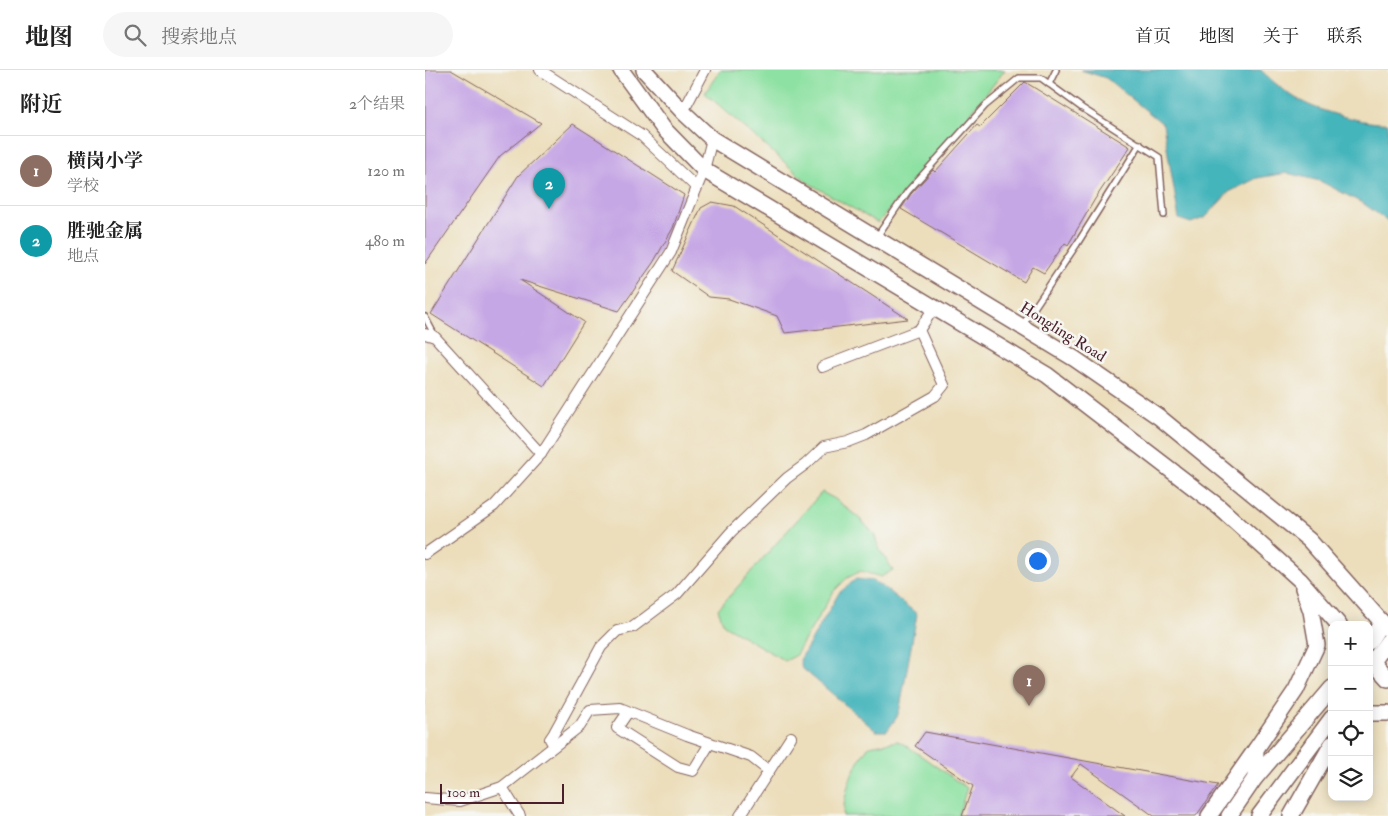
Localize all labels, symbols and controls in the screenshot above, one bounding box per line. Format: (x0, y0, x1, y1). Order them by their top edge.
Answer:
search box (103, 12, 453, 57)
icon: search (121, 21, 149, 49)
text: 地图 (25, 22, 73, 53)
text: 搜索地点 (161, 25, 237, 49)
text: 首页 (1135, 25, 1171, 48)
text: 地图 (1199, 25, 1235, 48)
text: 关于 (1263, 25, 1299, 48)
text: 联系 (1327, 25, 1363, 48)
text: 附近 (20, 91, 62, 118)
text: 2个结果 (349, 94, 405, 114)
text: 横岗小学 (67, 149, 143, 173)
text: 1 (33, 161, 39, 181)
text: 120 m (367, 161, 405, 181)
pin: 2 (533, 168, 565, 209)
text: 学校 (67, 176, 99, 196)
text: 胜驰金属 (67, 219, 143, 243)
text: 2 (32, 231, 40, 251)
text: 480 m (365, 231, 405, 251)
text: 地点 (67, 246, 99, 266)
street label: Hongling Road (1016, 298, 1110, 367)
your location (1025, 548, 1051, 574)
map controls (1328, 621, 1373, 801)
button: + (1328, 621, 1373, 666)
pin: 1 (1013, 665, 1045, 706)
button: − (1328, 666, 1373, 711)
button: locate (1328, 711, 1373, 756)
button: layers (1328, 756, 1373, 801)
scale bar (440, 781, 564, 804)
text: 100 m (447, 784, 480, 801)

